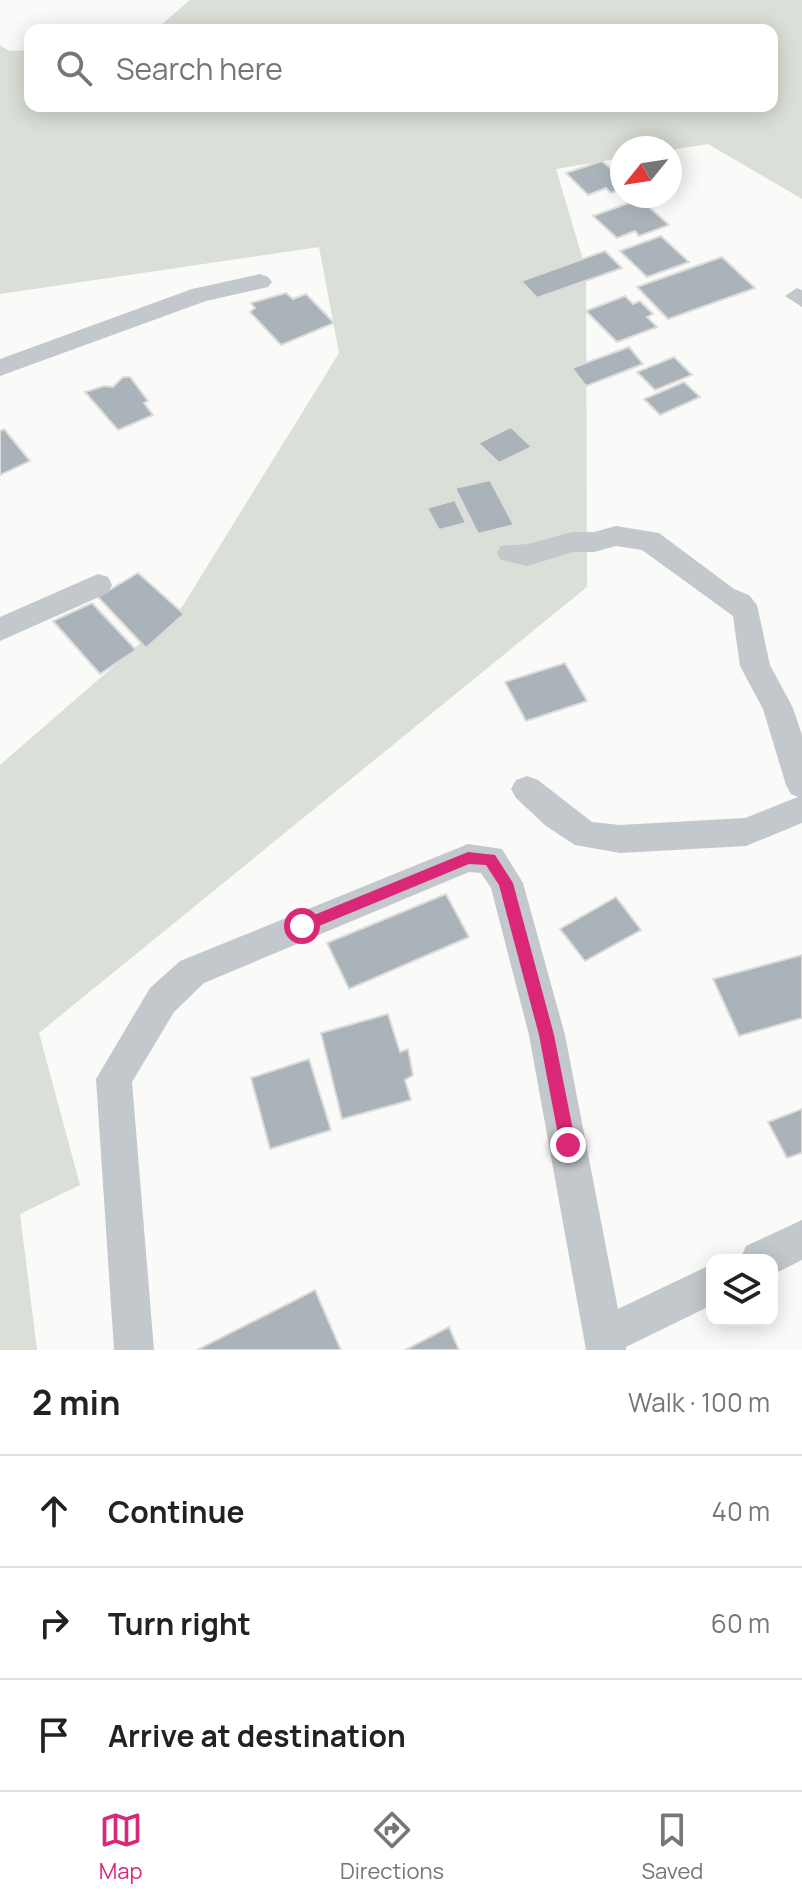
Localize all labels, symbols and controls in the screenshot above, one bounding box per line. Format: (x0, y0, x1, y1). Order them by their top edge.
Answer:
search box (24, 24, 778, 112)
icon: search (52, 46, 96, 90)
text: Search here (116, 48, 283, 89)
north arrow (610, 136, 682, 208)
route start (284, 908, 320, 944)
route end (550, 1127, 586, 1163)
map controls (706, 1254, 778, 1326)
button: layers (706, 1254, 778, 1326)
text: 2 min (32, 1379, 120, 1425)
text: Walk · 100 m (628, 1384, 770, 1420)
icon: ahead (32, 1489, 76, 1533)
text: Continue (108, 1491, 244, 1532)
text: 40 m (712, 1493, 770, 1529)
icon: right (32, 1601, 76, 1645)
text: Turn right (108, 1603, 251, 1644)
text: 60 m (711, 1605, 770, 1641)
icon: arrive (32, 1713, 76, 1757)
text: Arrive at destination (108, 1715, 406, 1756)
tab: Map (99, 1808, 143, 1886)
tab: Directions (340, 1808, 444, 1886)
tab: Saved (641, 1808, 703, 1886)

